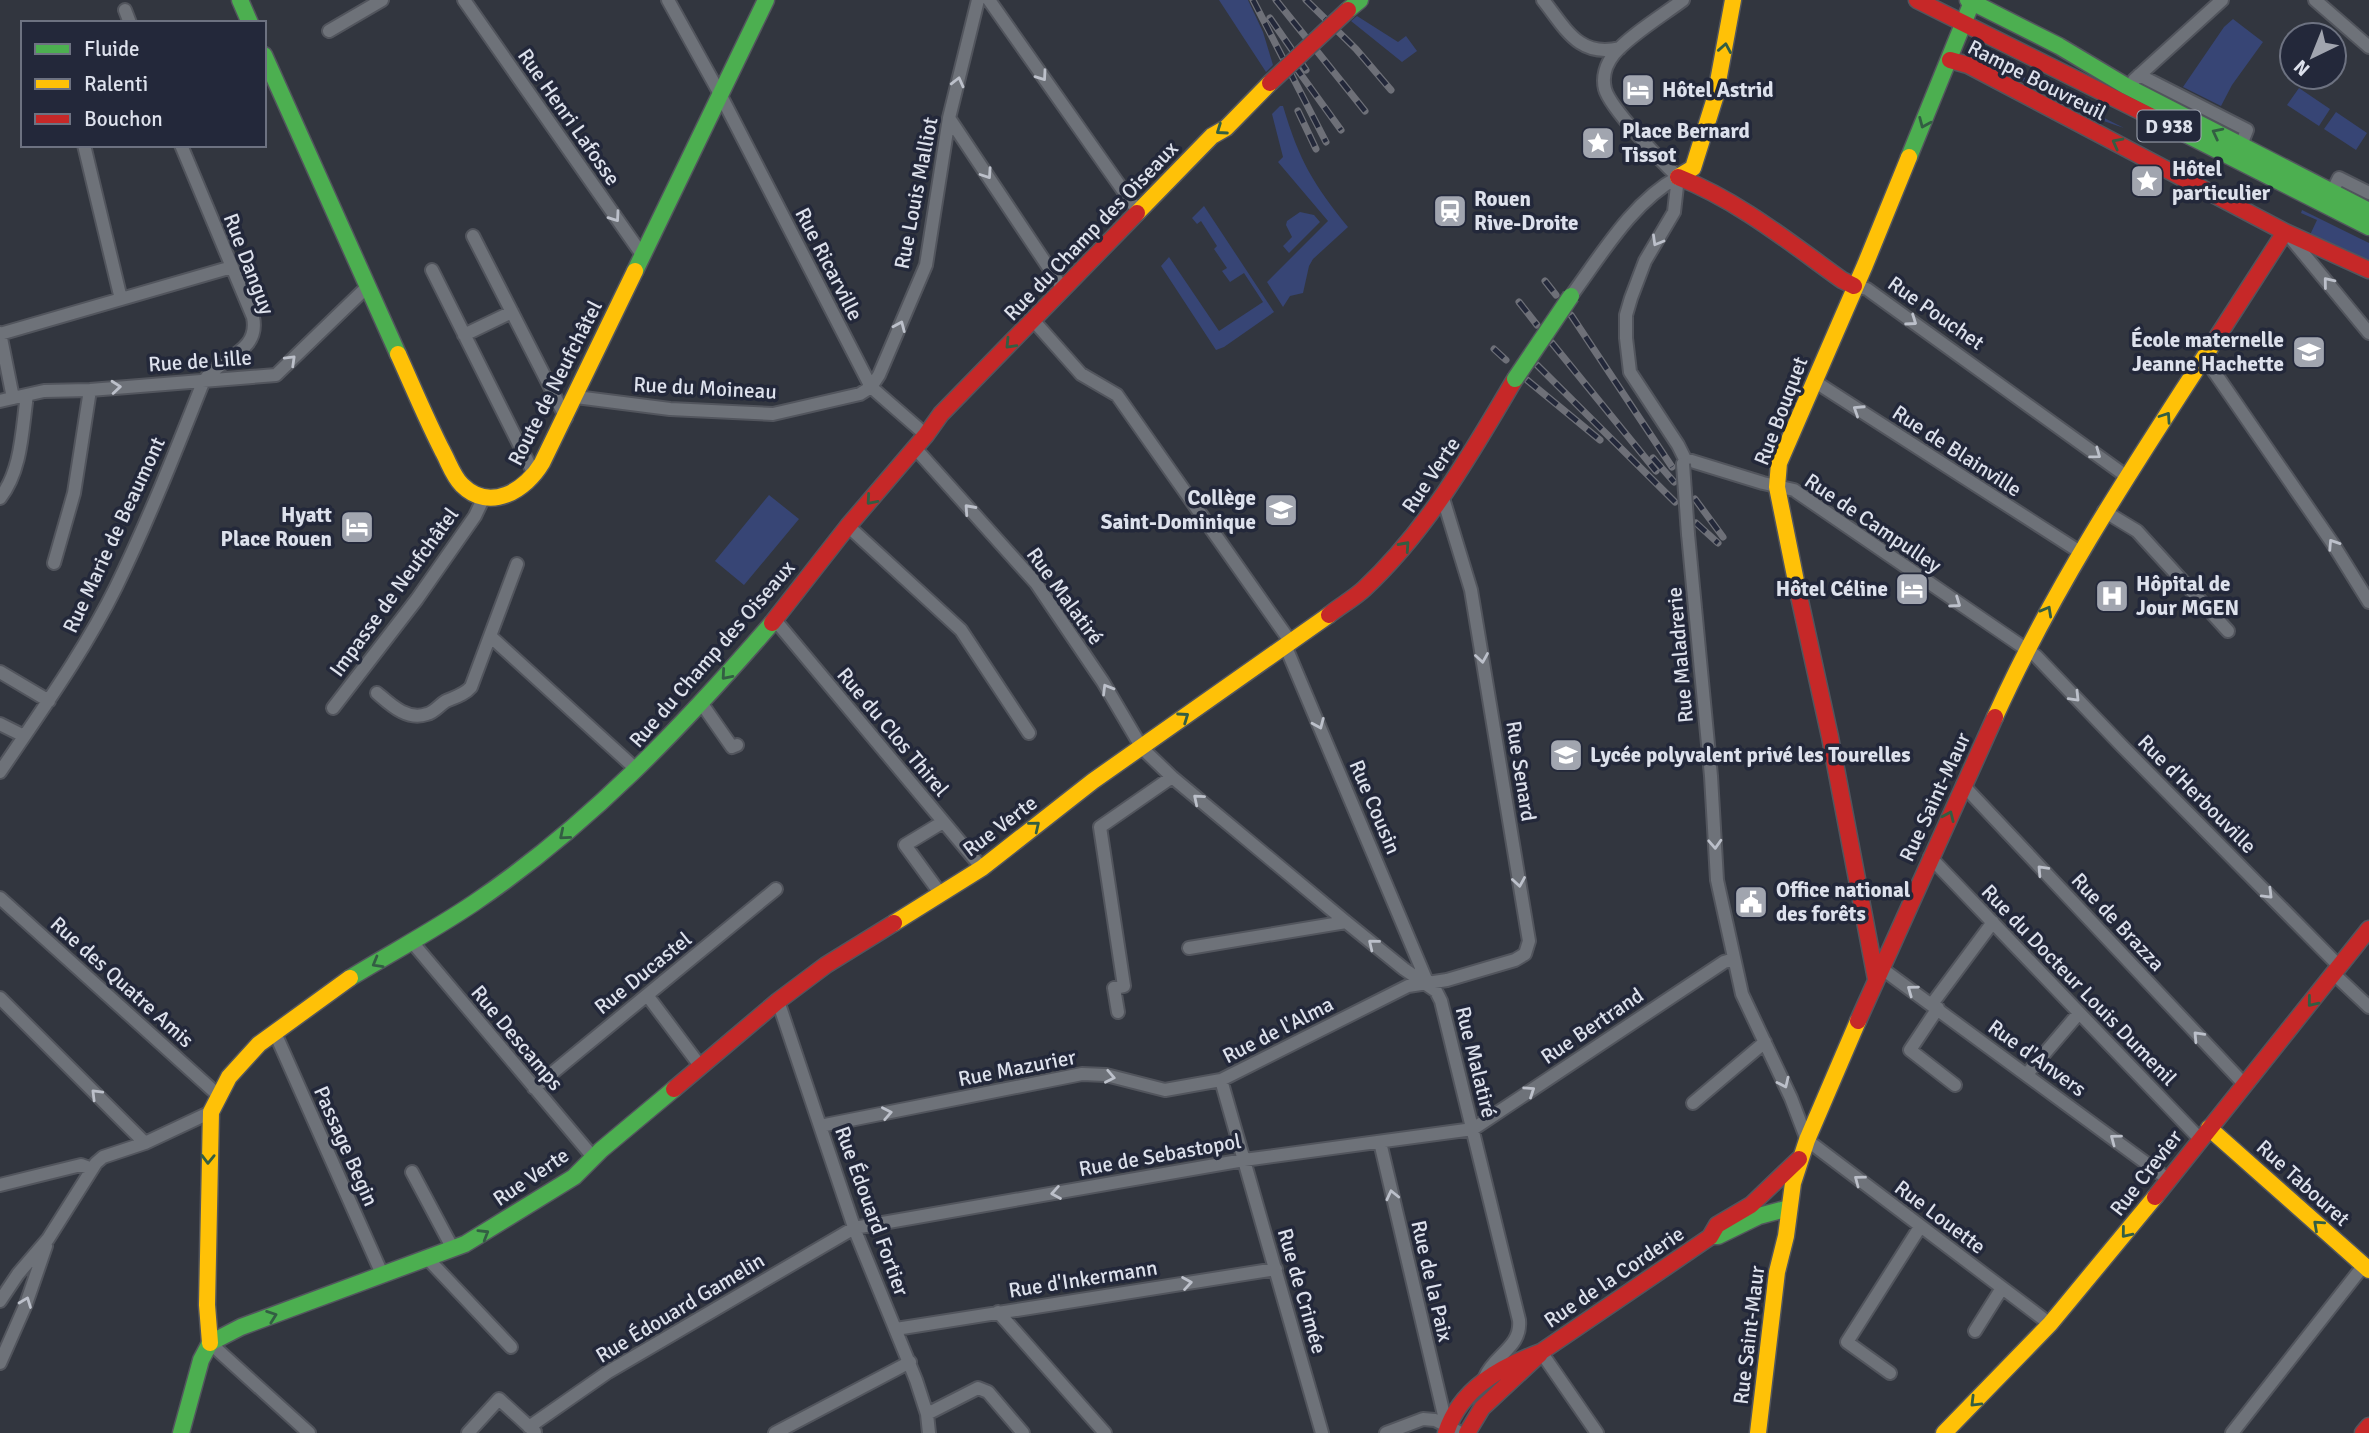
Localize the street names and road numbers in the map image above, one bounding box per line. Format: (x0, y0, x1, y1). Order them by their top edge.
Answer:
street label: Rampe Bouvreuil (1963, 34, 2111, 126)
street label: Rue Henri Lafosse (512, 43, 626, 191)
road number: D 938 (2138, 110, 2200, 142)
street label: Rue Louis Malliot (889, 115, 943, 271)
street label: Rue du Champ des Oiseaux (998, 136, 1184, 326)
street label: Rue Ricarville (789, 203, 869, 325)
street label: Rue Danguy (218, 210, 280, 319)
street label: Rue Pouchet (1883, 270, 1989, 356)
street label: Route de Neufchâtel (502, 296, 608, 470)
street label: Rue de Lille (147, 344, 253, 378)
street label: Rue Bouquet (1748, 353, 1814, 469)
street label: Rue du Moineau (633, 371, 777, 405)
street label: Rue de Blainville (1888, 400, 2026, 502)
street label: Rue Verte (1396, 432, 1466, 518)
street label: Rue Marie de Beaumont (57, 433, 171, 637)
street label: Rue de Campulley (1800, 468, 1947, 578)
street label: Impasse de Neufchâtel (324, 502, 464, 682)
street label: Rue Malatiré (1021, 542, 1109, 650)
street label: Rue du Champ des Oiseaux (624, 555, 801, 753)
street label: Rue Maladrerie (1661, 586, 1699, 724)
street label: Rue du Clos Thirel (831, 662, 955, 802)
street label: Rue Senard (1500, 719, 1542, 823)
street label: Rue Saint-Maur (1894, 728, 1976, 866)
street label: Rue d'Herbouville (2132, 729, 2262, 859)
street label: Rue Cousin (1343, 756, 1407, 858)
street label: Rue Verte (958, 790, 1042, 862)
street label: Rue de Brazza (2066, 867, 2170, 977)
street label: Rue du Docteur Louis Dumenil (1976, 879, 2182, 1091)
street label: Rue des Quatre Amis (45, 911, 199, 1053)
street label: Rue Ducastel (589, 926, 697, 1020)
street label: Rue Descamps (465, 980, 569, 1096)
street label: Rue Bertrand (1536, 982, 1648, 1070)
street label: Rue de l'Alma (1218, 991, 1338, 1069)
street label: Rue Malatiré (1450, 1004, 1502, 1120)
street label: Rue d'Anvers (1983, 1014, 2091, 1102)
street label: Rue Mazurier (956, 1044, 1078, 1092)
street label: Passage Begin (308, 1082, 384, 1210)
street label: Rue Édouard Fortier (829, 1123, 915, 1300)
street label: Rue Crevier (2104, 1124, 2188, 1221)
street label: Rue de Sebastopol (1077, 1128, 1243, 1182)
street label: Rue Tabouret (2251, 1134, 2355, 1232)
street label: Rue Verte (488, 1142, 574, 1212)
street label: Rue Louette (1889, 1174, 1991, 1260)
street label: Rue de la Paix (1405, 1218, 1459, 1345)
street label: Rue de la Corderie (1539, 1221, 1689, 1333)
street label: Rue de Crimée (1272, 1225, 1332, 1357)
street label: Rue Édouard Gamelin (591, 1247, 769, 1369)
street label: Rue d'Inkermann (1007, 1254, 1159, 1304)
street label: Rue Saint-Maur (1728, 1264, 1770, 1406)

